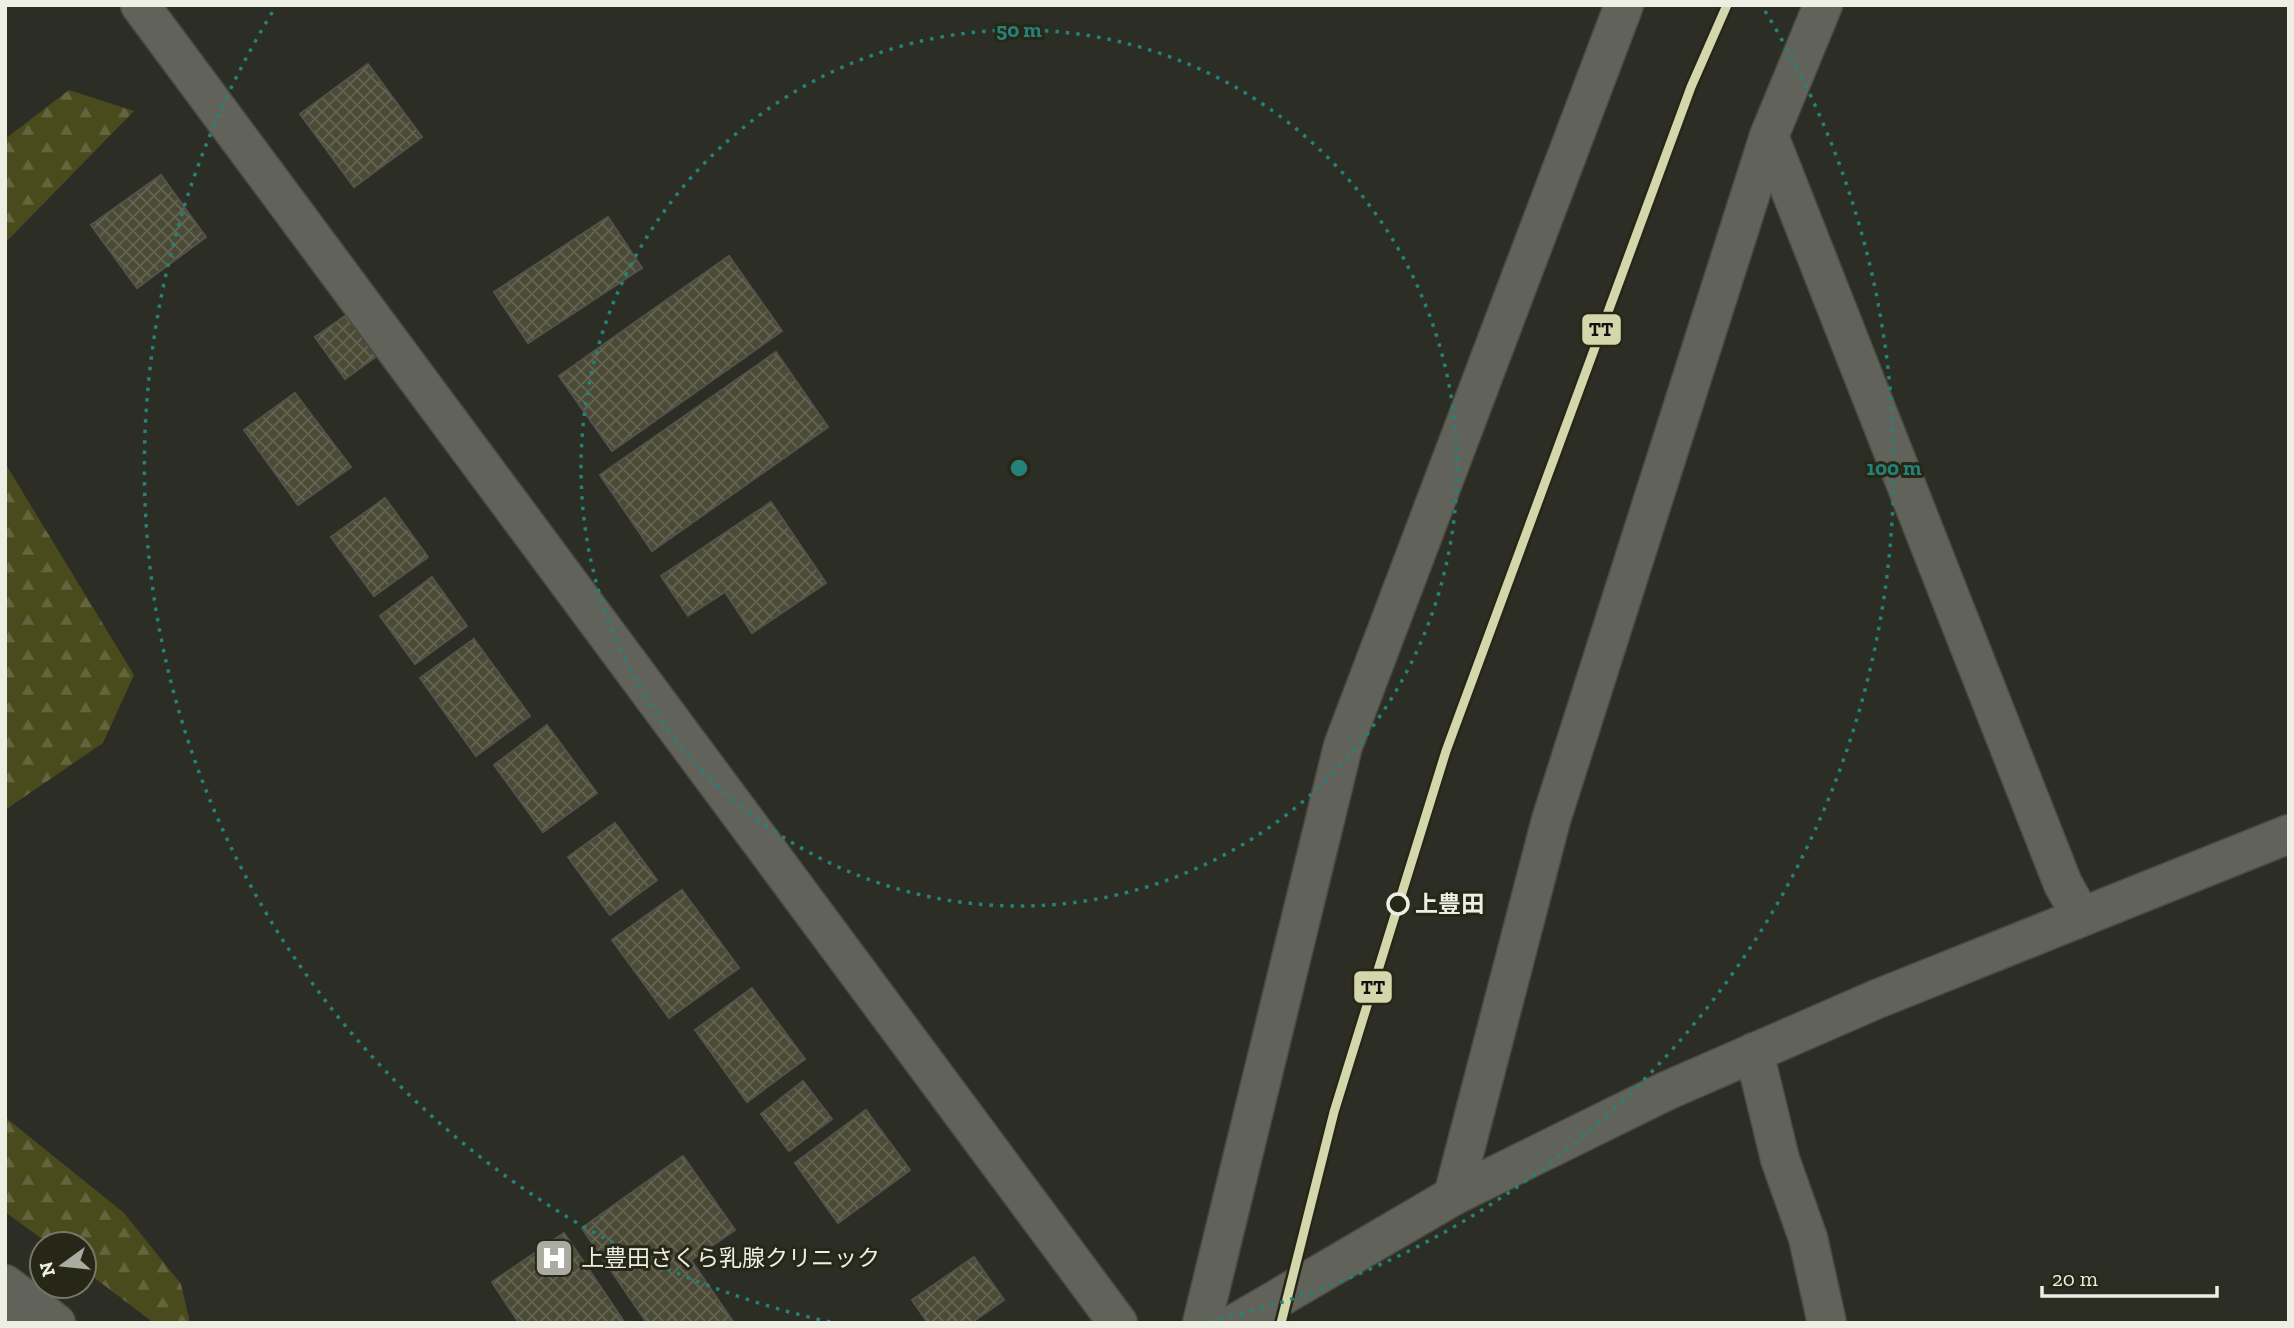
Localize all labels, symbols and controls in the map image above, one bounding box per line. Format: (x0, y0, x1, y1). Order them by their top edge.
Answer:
text: 50 m (996, 17, 1042, 42)
line badge: TT (1581, 313, 1622, 346)
text: TT (1589, 318, 1613, 341)
text: 100 m (1867, 455, 1922, 480)
centre of rings (1007, 456, 1031, 480)
place label: 上豊田 (1415, 890, 1484, 918)
marker: 上豊田 (1387, 893, 1409, 915)
line badge: TT (1353, 970, 1393, 1004)
text: TT (1361, 976, 1385, 999)
north arrow (28, 1230, 98, 1300)
hospital icon: 上豊田さくら乳腺クリニック (533, 1237, 575, 1279)
place label: 上豊田さくら乳腺クリニック (581, 1244, 880, 1272)
scale bar (2042, 1254, 2217, 1298)
text: N (34, 1259, 60, 1279)
text: 20 m (2052, 1266, 2098, 1291)

